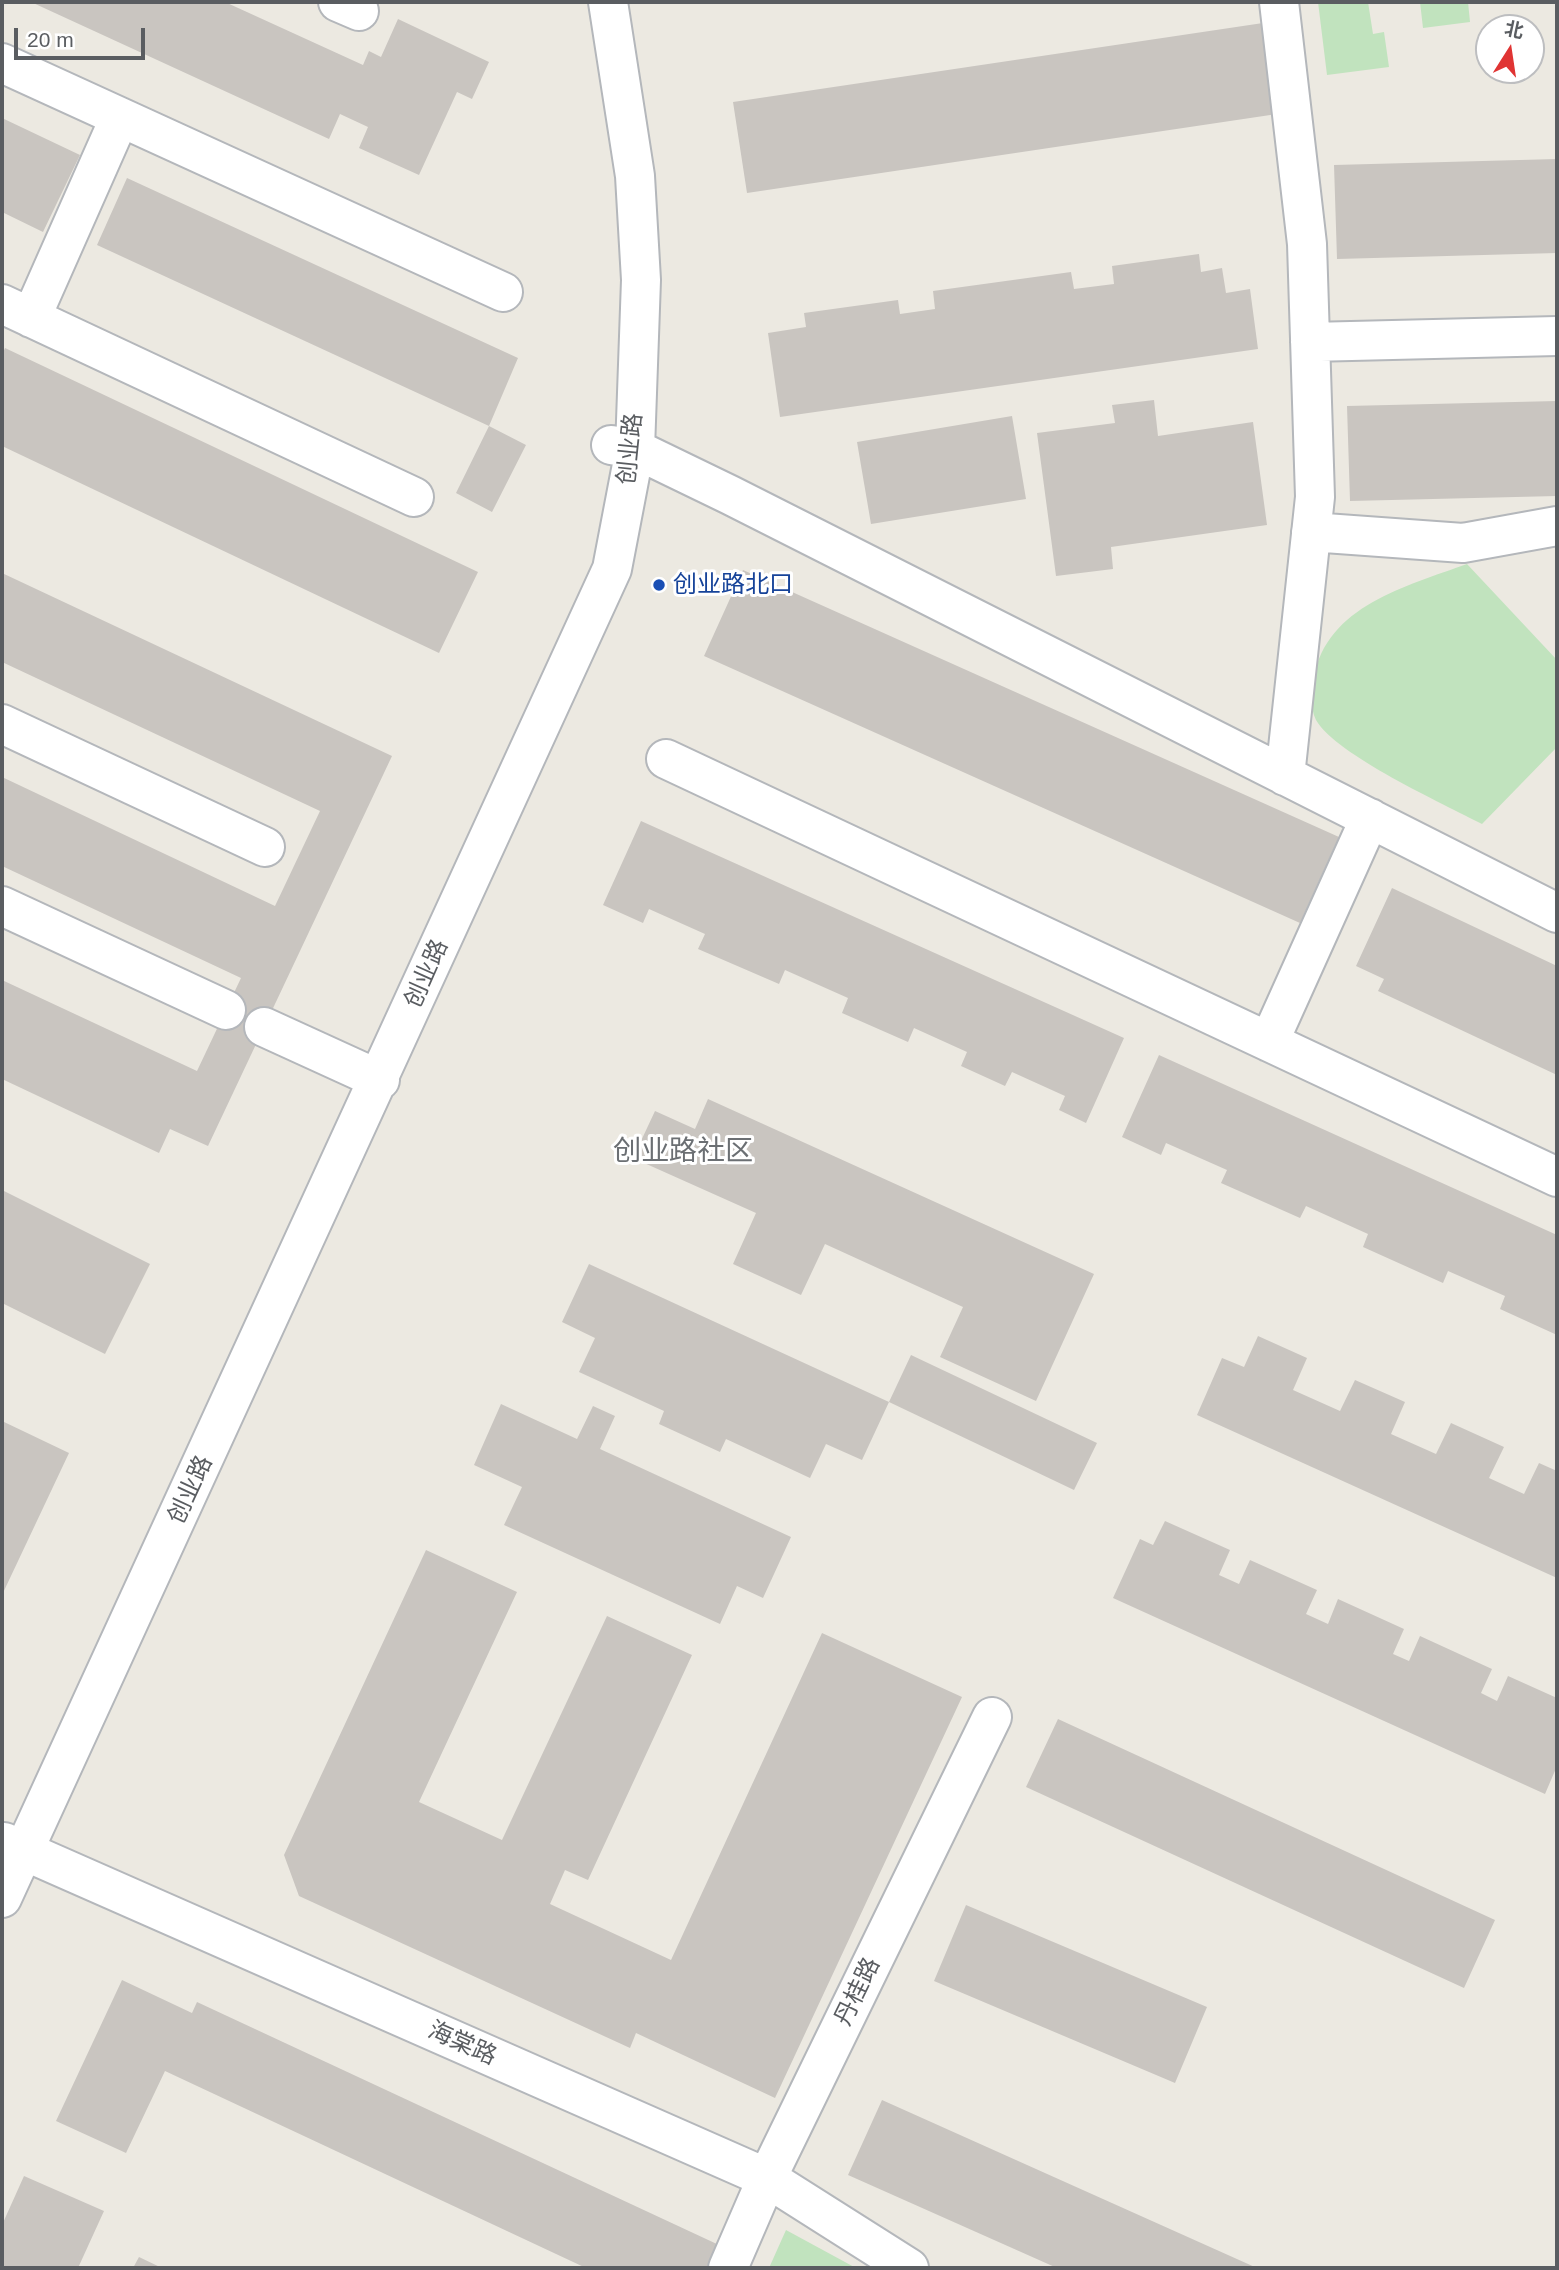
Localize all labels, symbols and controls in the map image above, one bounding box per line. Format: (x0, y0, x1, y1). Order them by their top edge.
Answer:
scale bar (18, 14, 149, 58)
north arrow (1475, 14, 1545, 84)
text: 北 (1503, 18, 1526, 42)
text: 20 m (27, 28, 74, 51)
street label: 创业路 (613, 412, 649, 486)
place label: 创业路北口 (673, 571, 793, 599)
marker: 创业路北口 (651, 577, 667, 593)
street label: 创业路 (399, 935, 455, 1013)
district label: 创业路社区 (613, 1135, 753, 1169)
street label: 创业路 (163, 1451, 219, 1529)
street label: 丹桂路 (829, 1953, 887, 2031)
street label: 海棠路 (423, 2016, 501, 2072)

